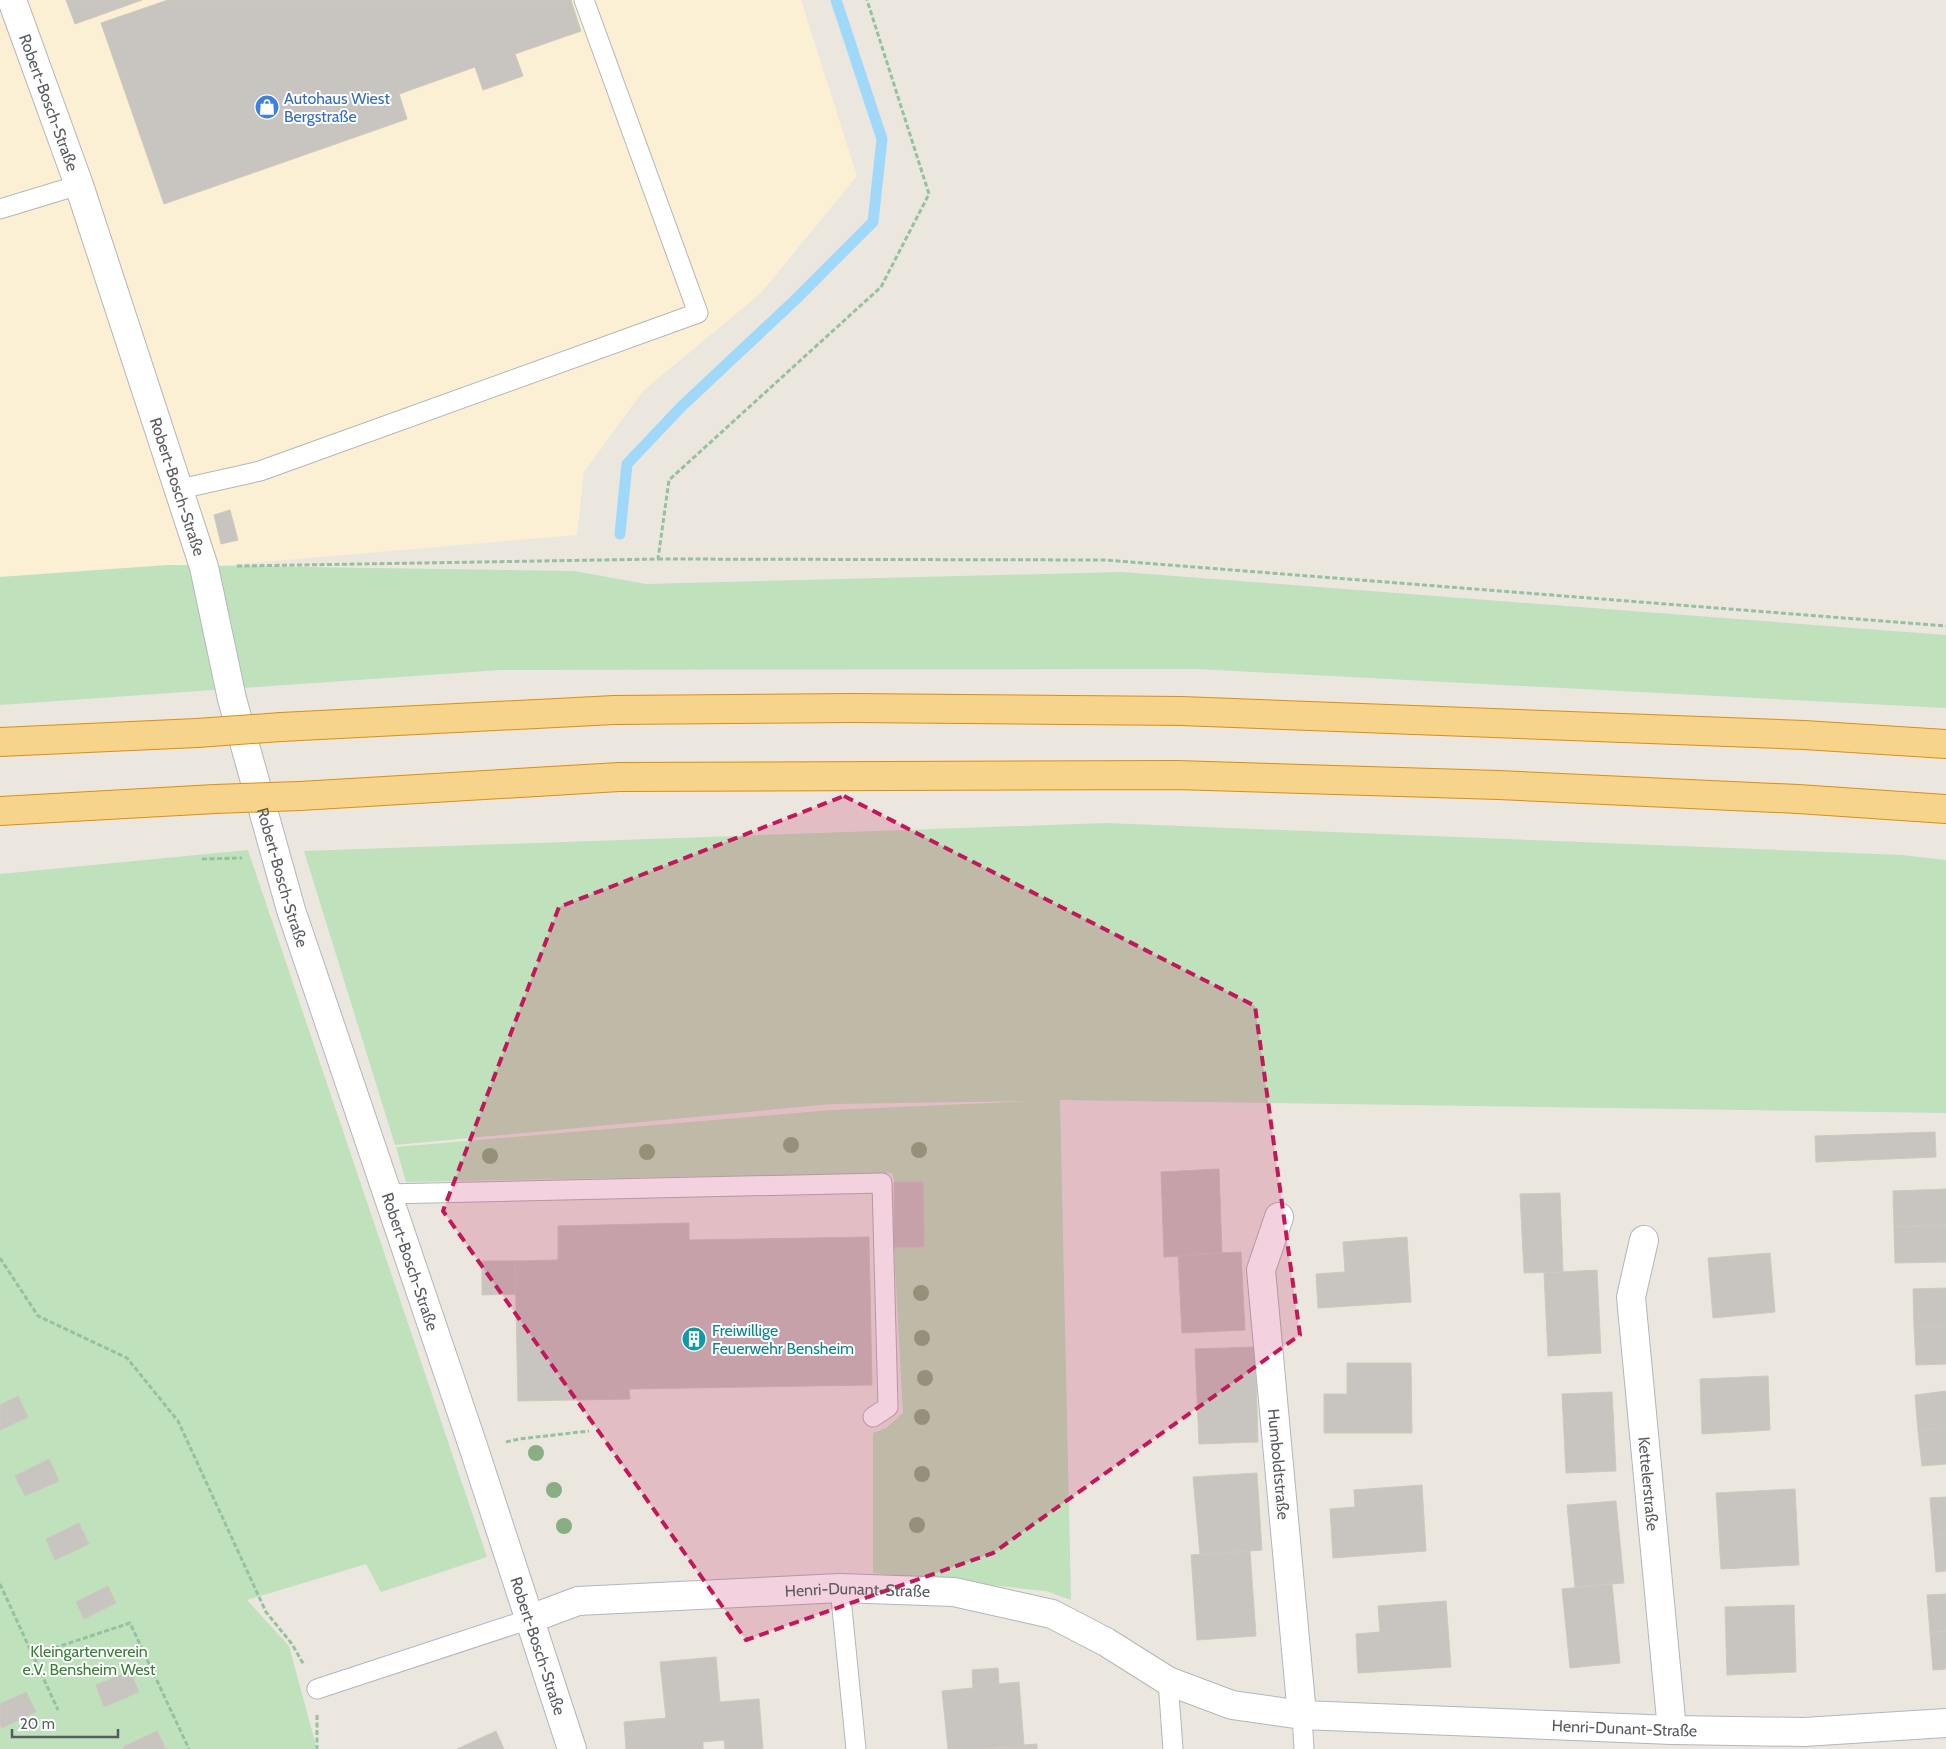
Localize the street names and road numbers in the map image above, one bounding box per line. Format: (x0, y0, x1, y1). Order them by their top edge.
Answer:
street label: Robert-Bosch-Straße (15, 31, 82, 174)
street label: Robert-Bosch-Straße (146, 415, 209, 558)
street label: Robert-Bosch-Straße (253, 805, 312, 950)
street label: Robert-Bosch-Straße (378, 1190, 442, 1333)
street label: Humboldtstraße (1264, 1408, 1293, 1521)
street label: Kettelerstraße (1634, 1436, 1662, 1532)
street label: Robert-Bosch-Straße (506, 1574, 569, 1718)
street label: Henri-Dunant-Straße (784, 1579, 930, 1601)
street label: Henri-Dunant-Straße (1551, 1716, 1697, 1740)

